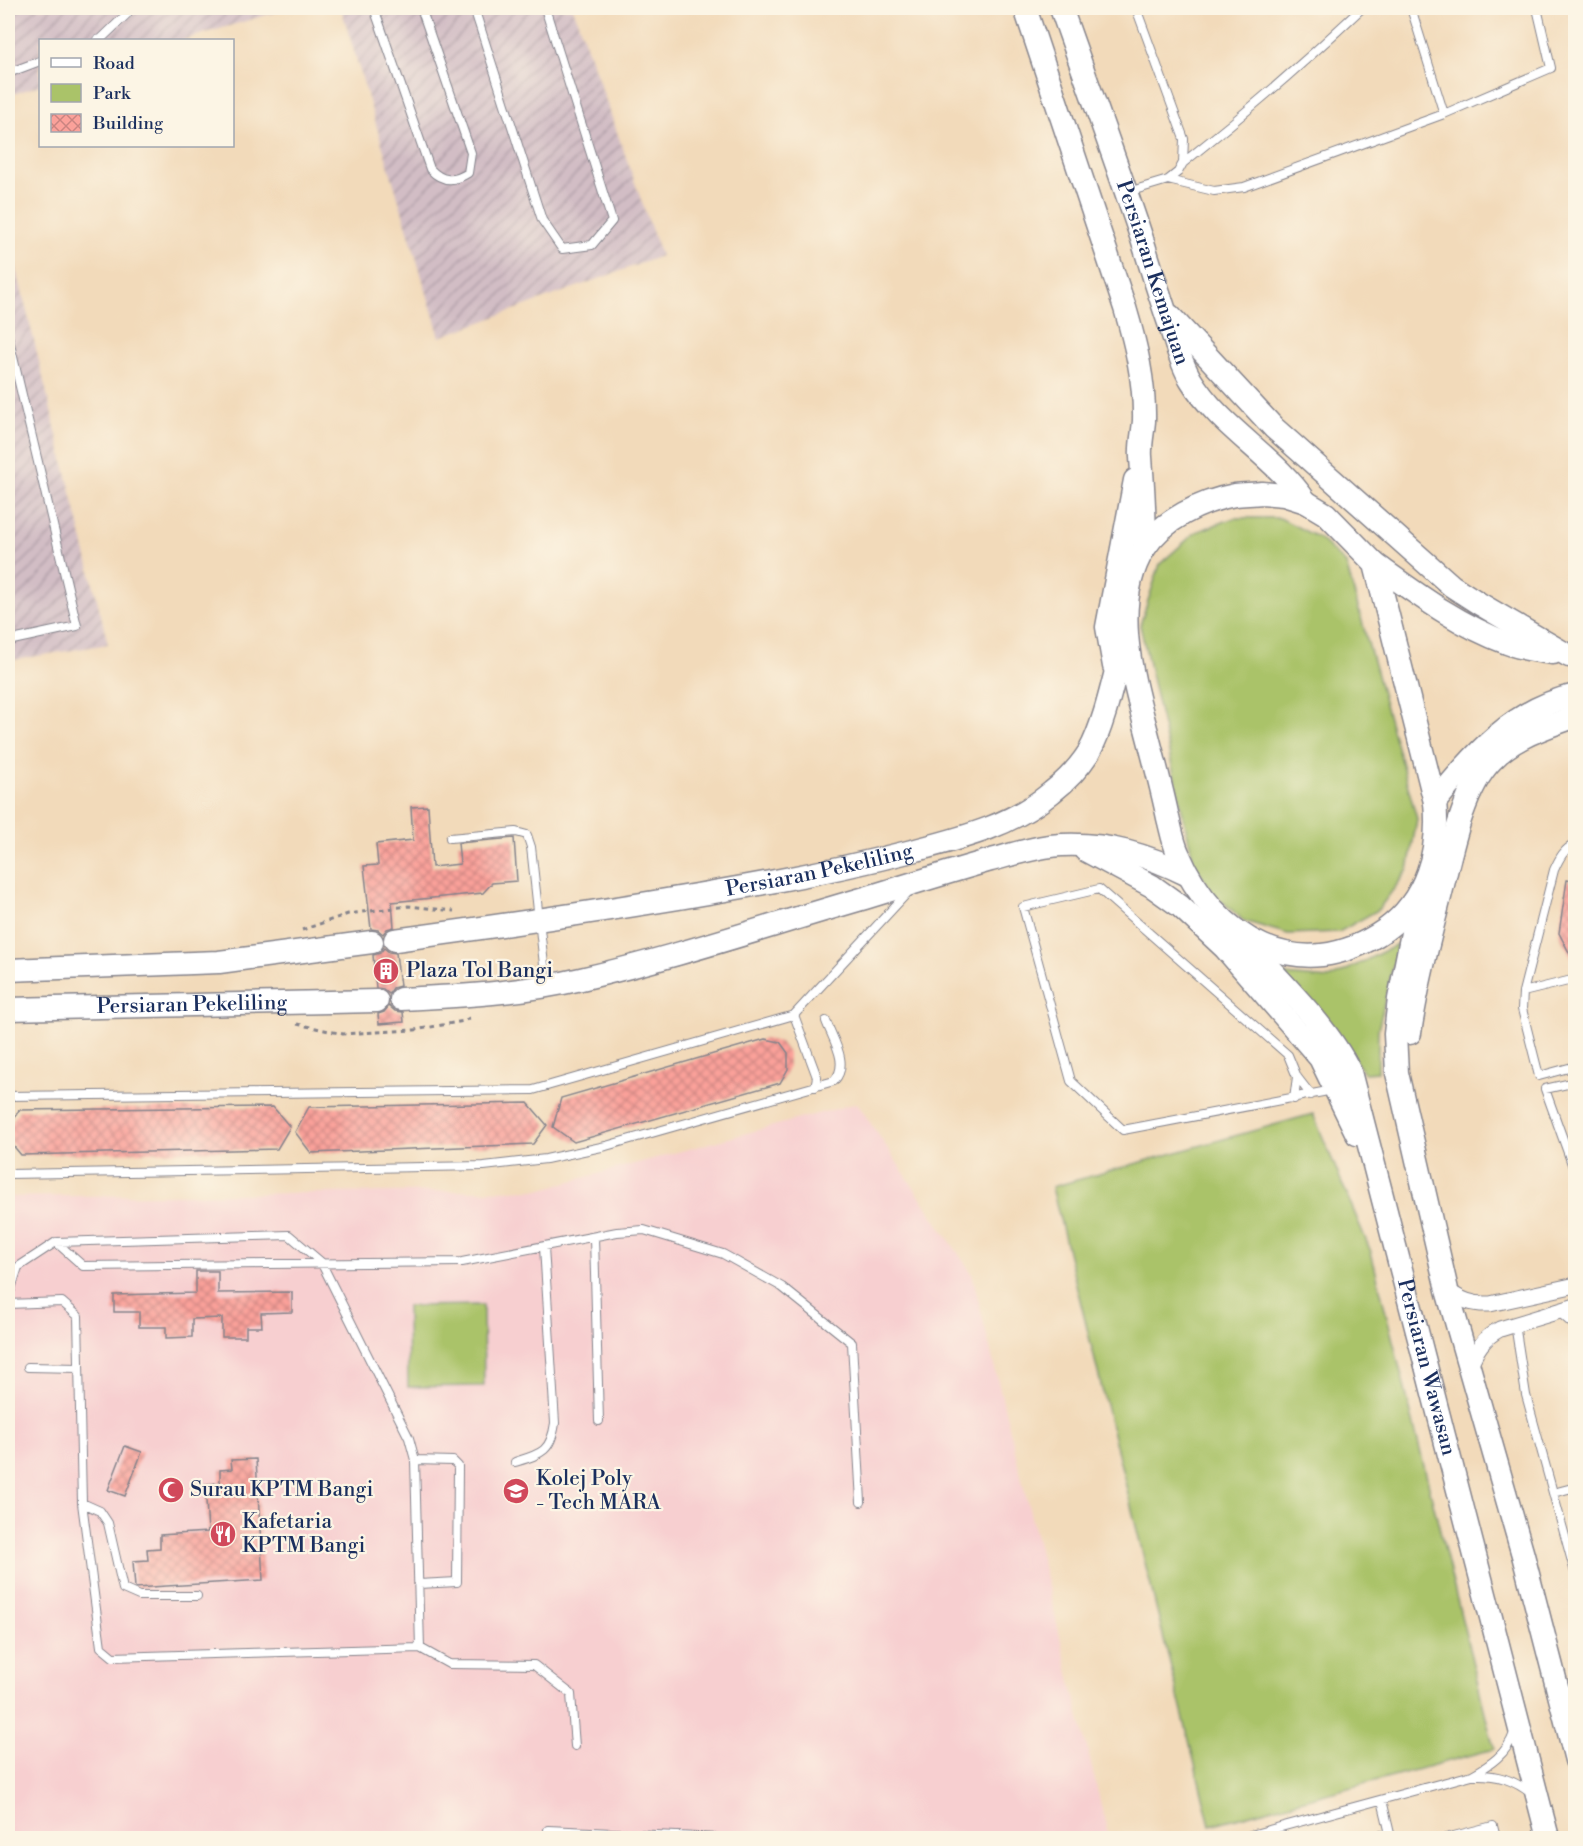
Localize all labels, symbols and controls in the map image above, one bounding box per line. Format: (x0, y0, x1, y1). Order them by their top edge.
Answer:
legend (39, 39, 234, 147)
text: Road (93, 52, 136, 75)
text: Park (93, 82, 132, 105)
text: Building (92, 112, 164, 135)
street label: Persiaran Kemajuan (1110, 177, 1195, 369)
street label: Persiaran Pekeliling (724, 838, 916, 903)
building icon: Plaza Tol Bangi (371, 956, 401, 986)
place label: Plaza Tol Bangi (406, 958, 553, 984)
street label: Persiaran Pekeliling (96, 990, 288, 1020)
street label: Persiaran Wawasan (1391, 1276, 1462, 1459)
place label: Kolej Poly - Tech MARA (536, 1466, 662, 1516)
mosque icon: Surau KPTM Bangi (156, 1475, 186, 1505)
school or university icon: Kolej Poly - Tech MARA (501, 1476, 531, 1506)
place label: Surau KPTM Bangi (190, 1477, 373, 1503)
place label: Kafetaria KPTM Bangi (242, 1509, 365, 1559)
restaurant icon: Kafetaria KPTM Bangi (208, 1519, 238, 1549)

